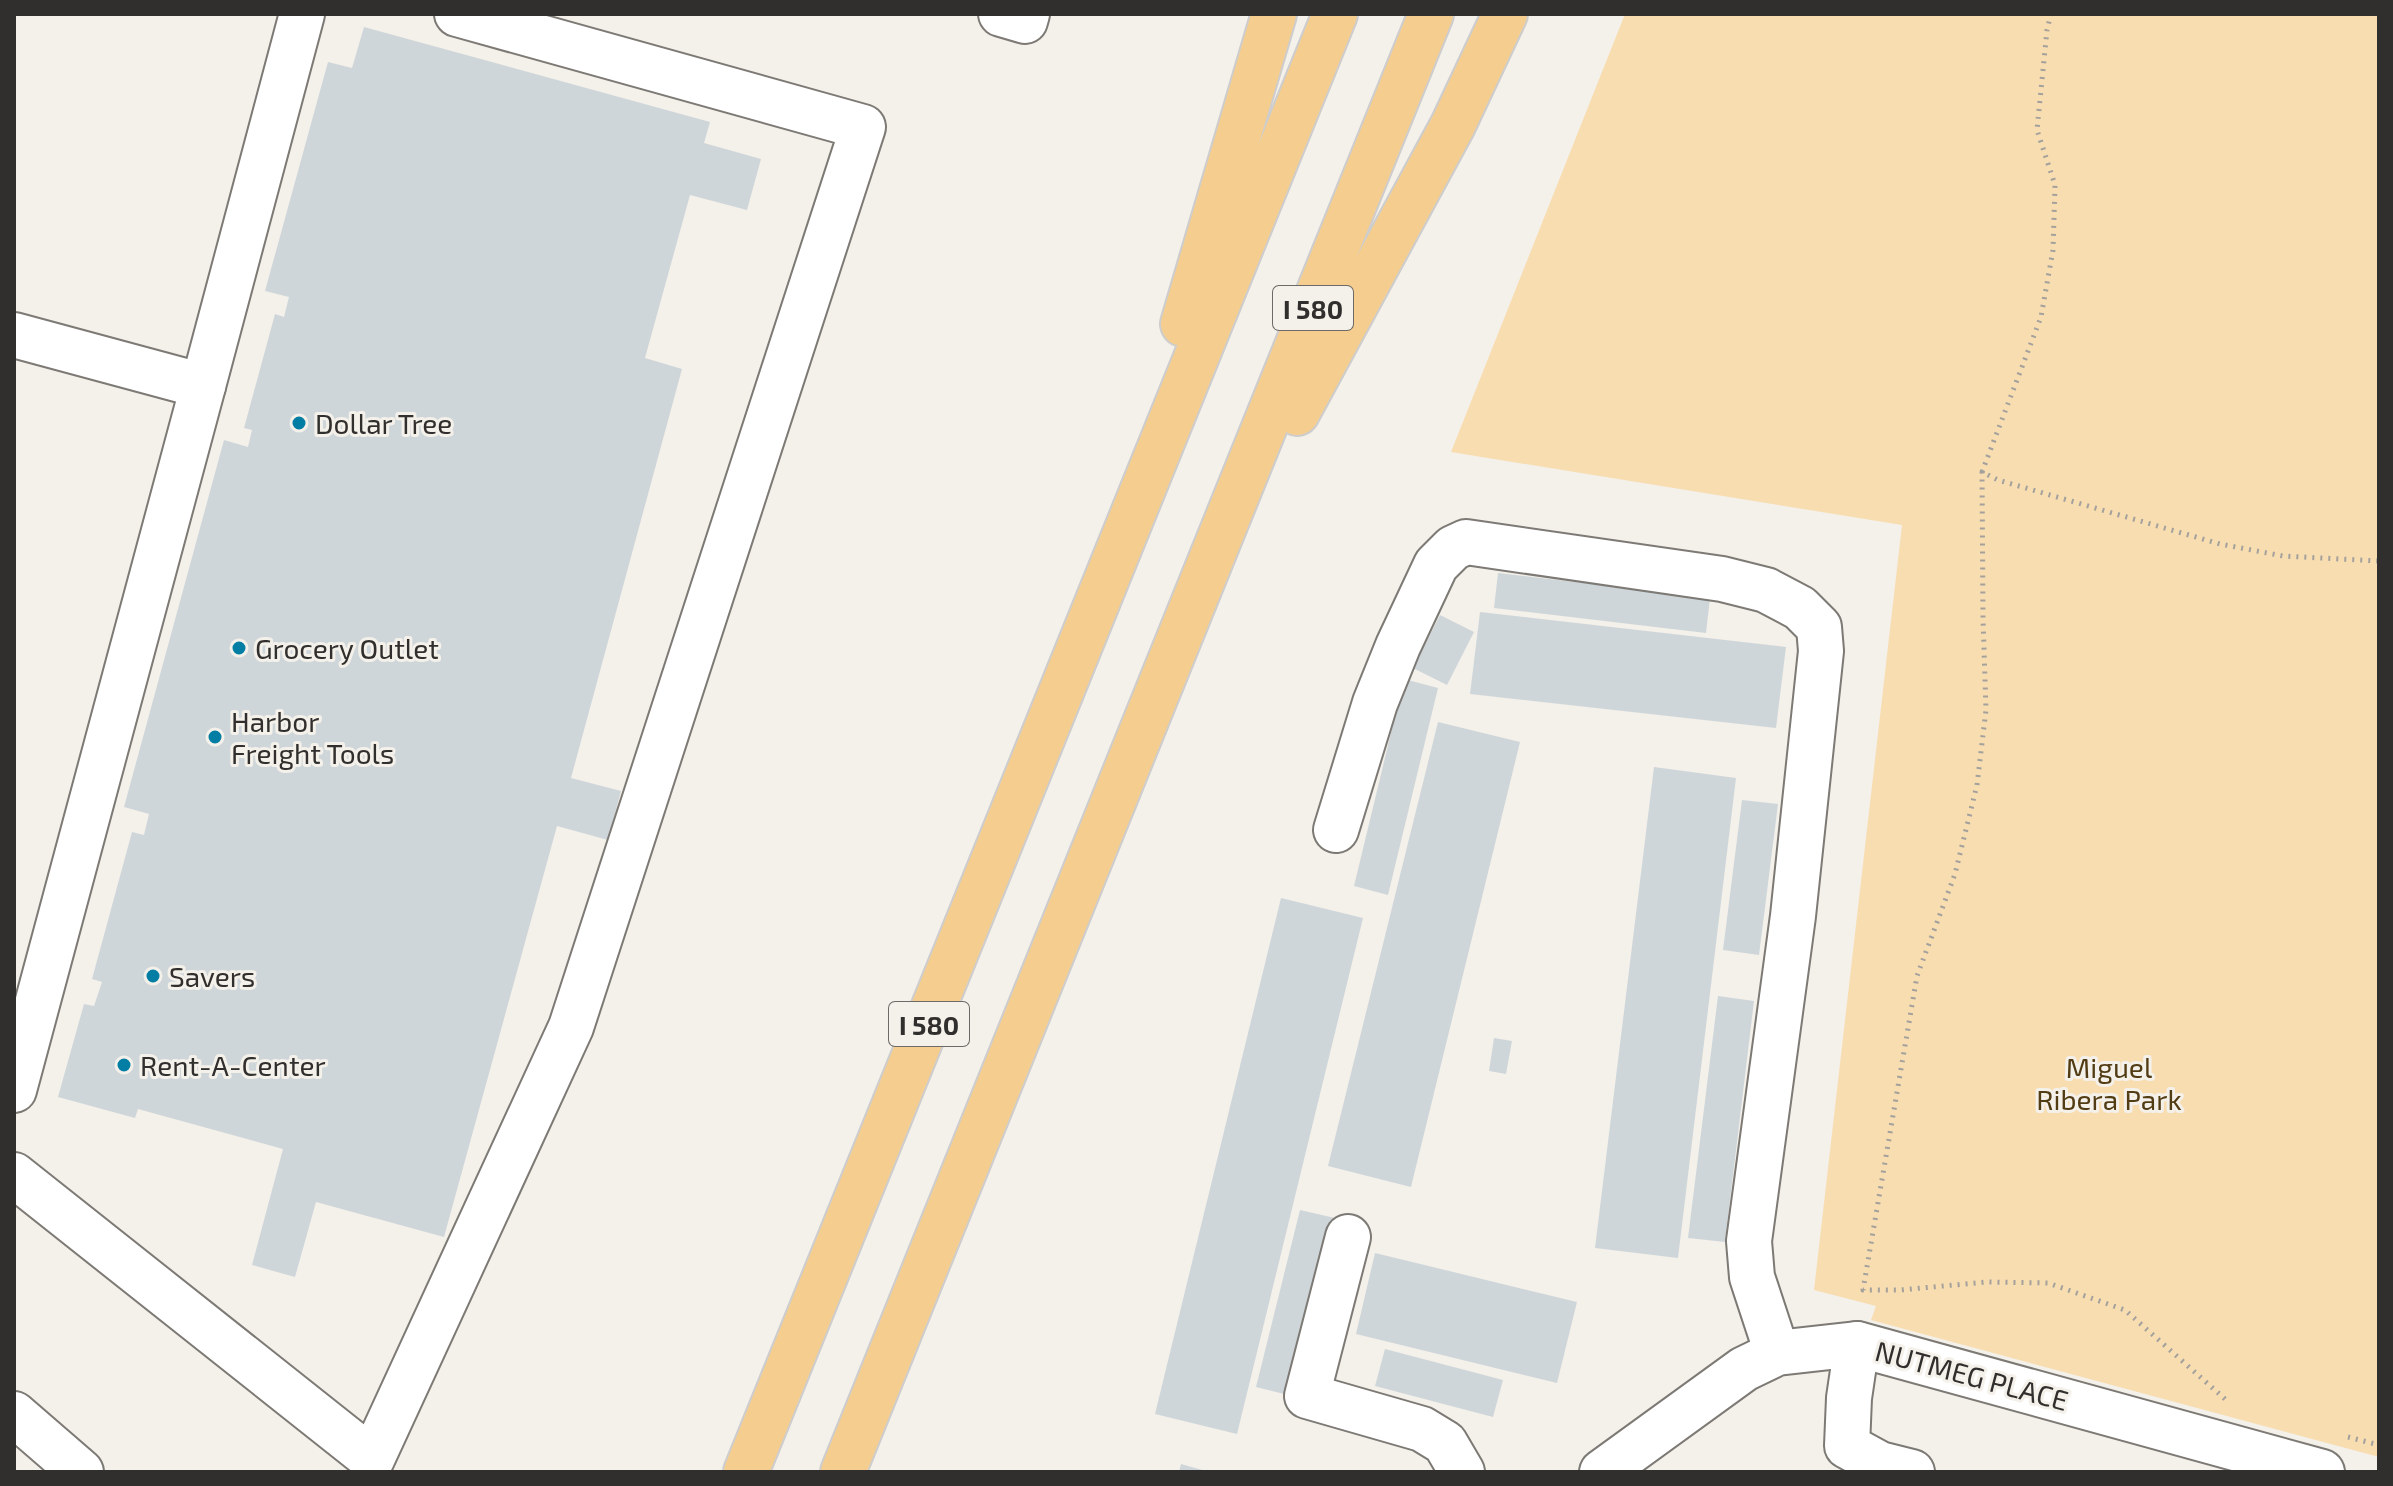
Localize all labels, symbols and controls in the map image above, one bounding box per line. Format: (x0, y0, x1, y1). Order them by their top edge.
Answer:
road number: I 580 (1273, 286, 1353, 330)
place label: Dollar Tree (315, 406, 452, 440)
marker: Dollar Tree (290, 414, 308, 432)
place label: Grocery Outlet (255, 631, 439, 665)
marker: Grocery Outlet (230, 639, 248, 657)
place label: Harbor Freight Tools (231, 704, 394, 770)
marker: Harbor Freight Tools (206, 728, 224, 746)
place label: Savers (169, 959, 255, 993)
marker: Savers (144, 967, 162, 985)
road number: I 580 (889, 1002, 969, 1046)
place label: Rent-A-Center (140, 1048, 326, 1082)
park label: Miguel Ribera Park (2036, 1050, 2182, 1116)
marker: Rent-A-Center (115, 1056, 133, 1074)
street label: NUTMEG PLACE (1872, 1333, 2072, 1417)

